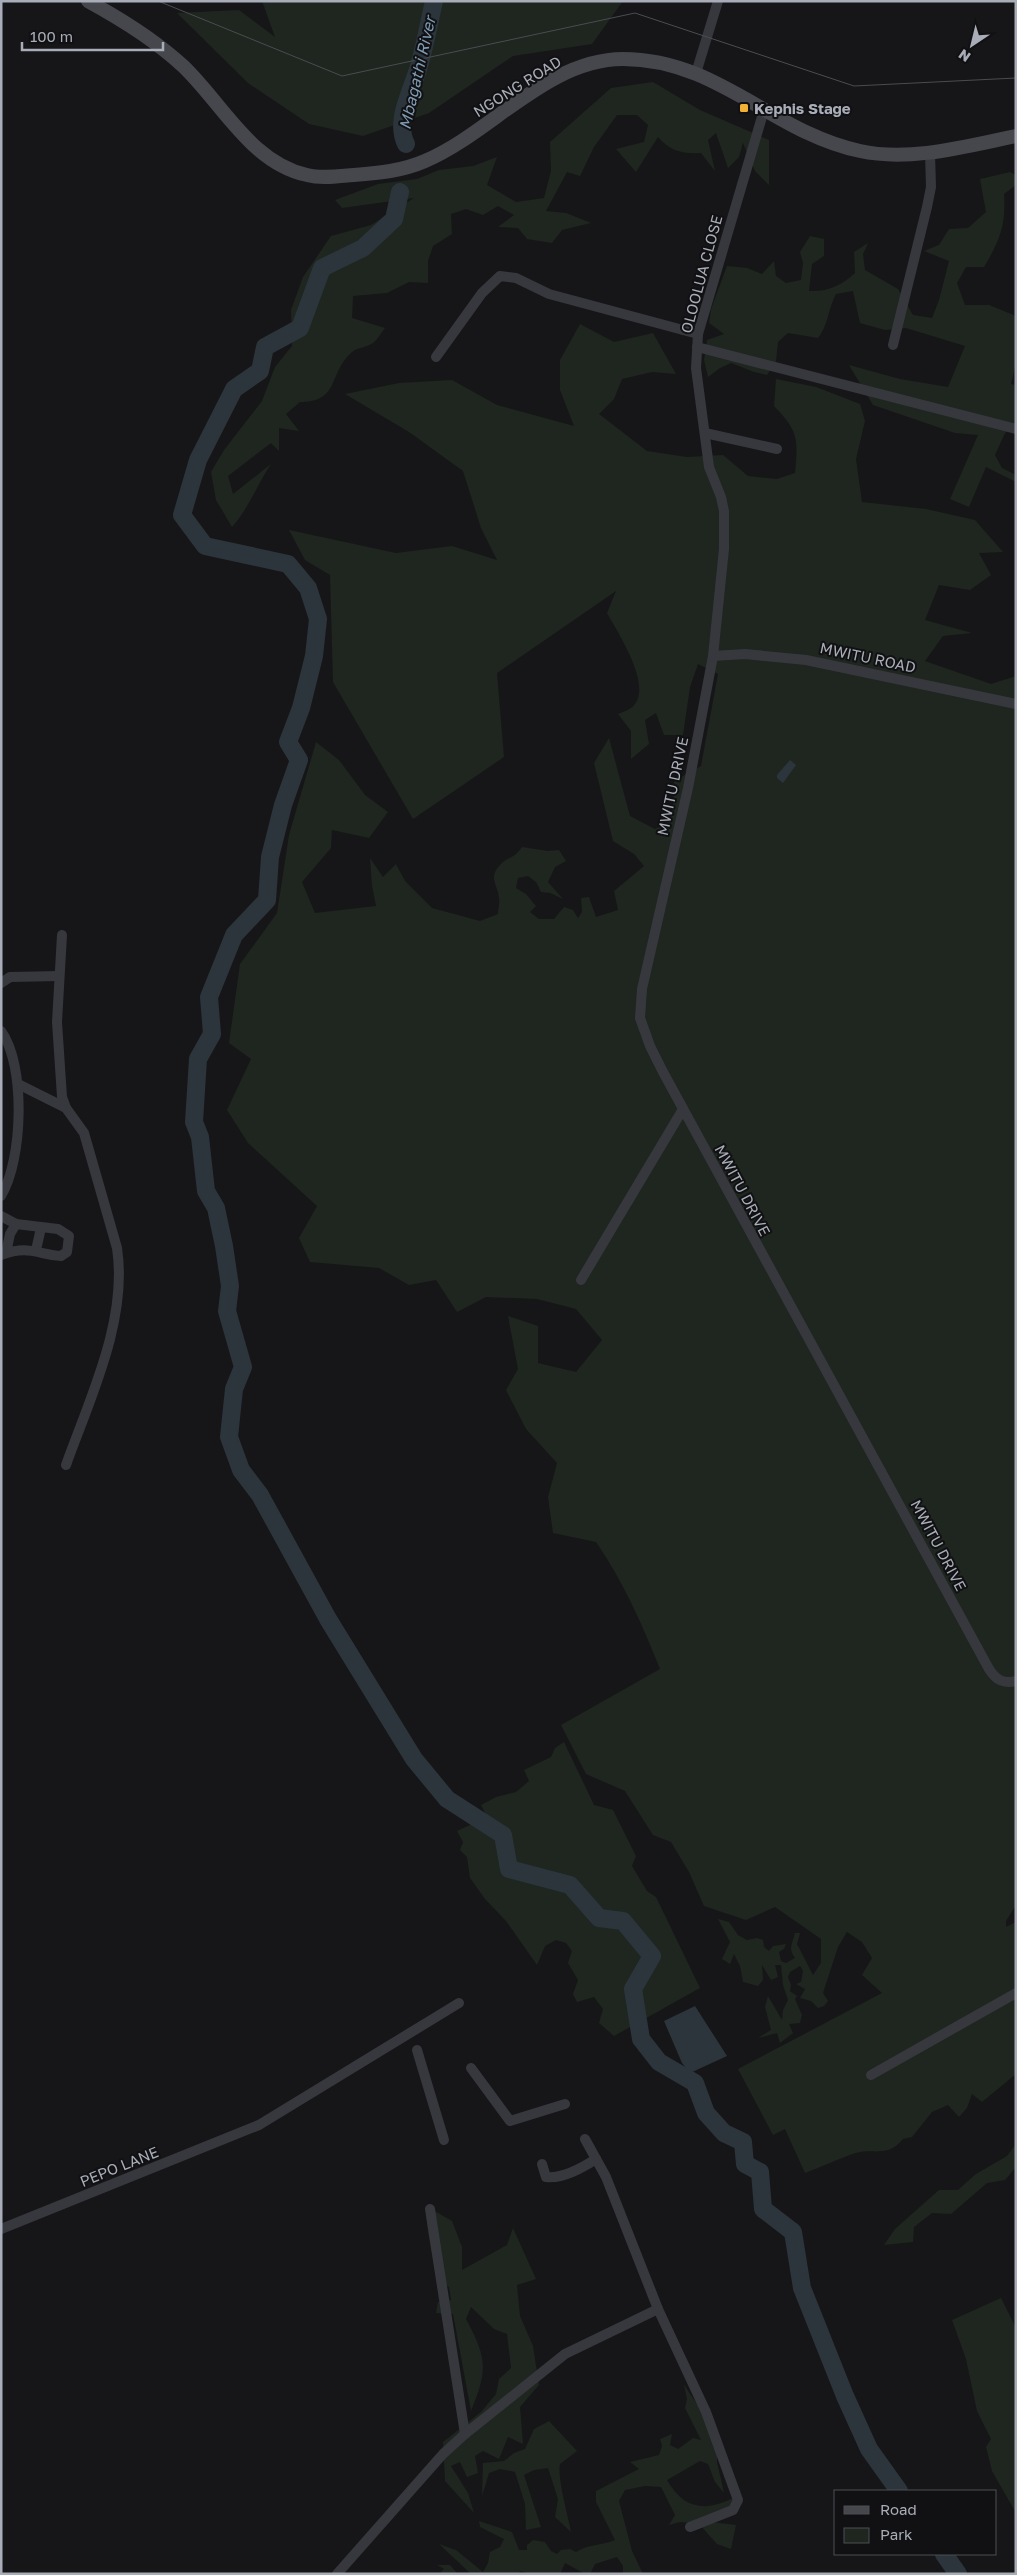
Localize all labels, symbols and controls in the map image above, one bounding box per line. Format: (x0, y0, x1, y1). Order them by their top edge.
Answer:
water label: Mbagathi River (394, 12, 440, 131)
scale bar (22, 20, 164, 52)
north arrow (947, 20, 997, 70)
text: 100 m (30, 27, 73, 45)
text: N (955, 46, 973, 66)
street label: NGONG ROAD (470, 52, 564, 120)
place label: Kephis Stage (754, 99, 851, 117)
marker: Kephis Stage (738, 102, 750, 114)
street label: OLOOLUA CLOSE (677, 213, 725, 335)
street label: MWITU ROAD (818, 638, 918, 676)
street label: MWITU DRIVE (653, 735, 691, 837)
street label: MWITU DRIVE (711, 1141, 775, 1239)
street label: MWITU DRIVE (907, 1496, 971, 1594)
street label: PEPO LANE (77, 2142, 161, 2190)
legend (834, 2490, 997, 2555)
text: Road (880, 2500, 917, 2518)
text: Park (880, 2525, 913, 2543)

